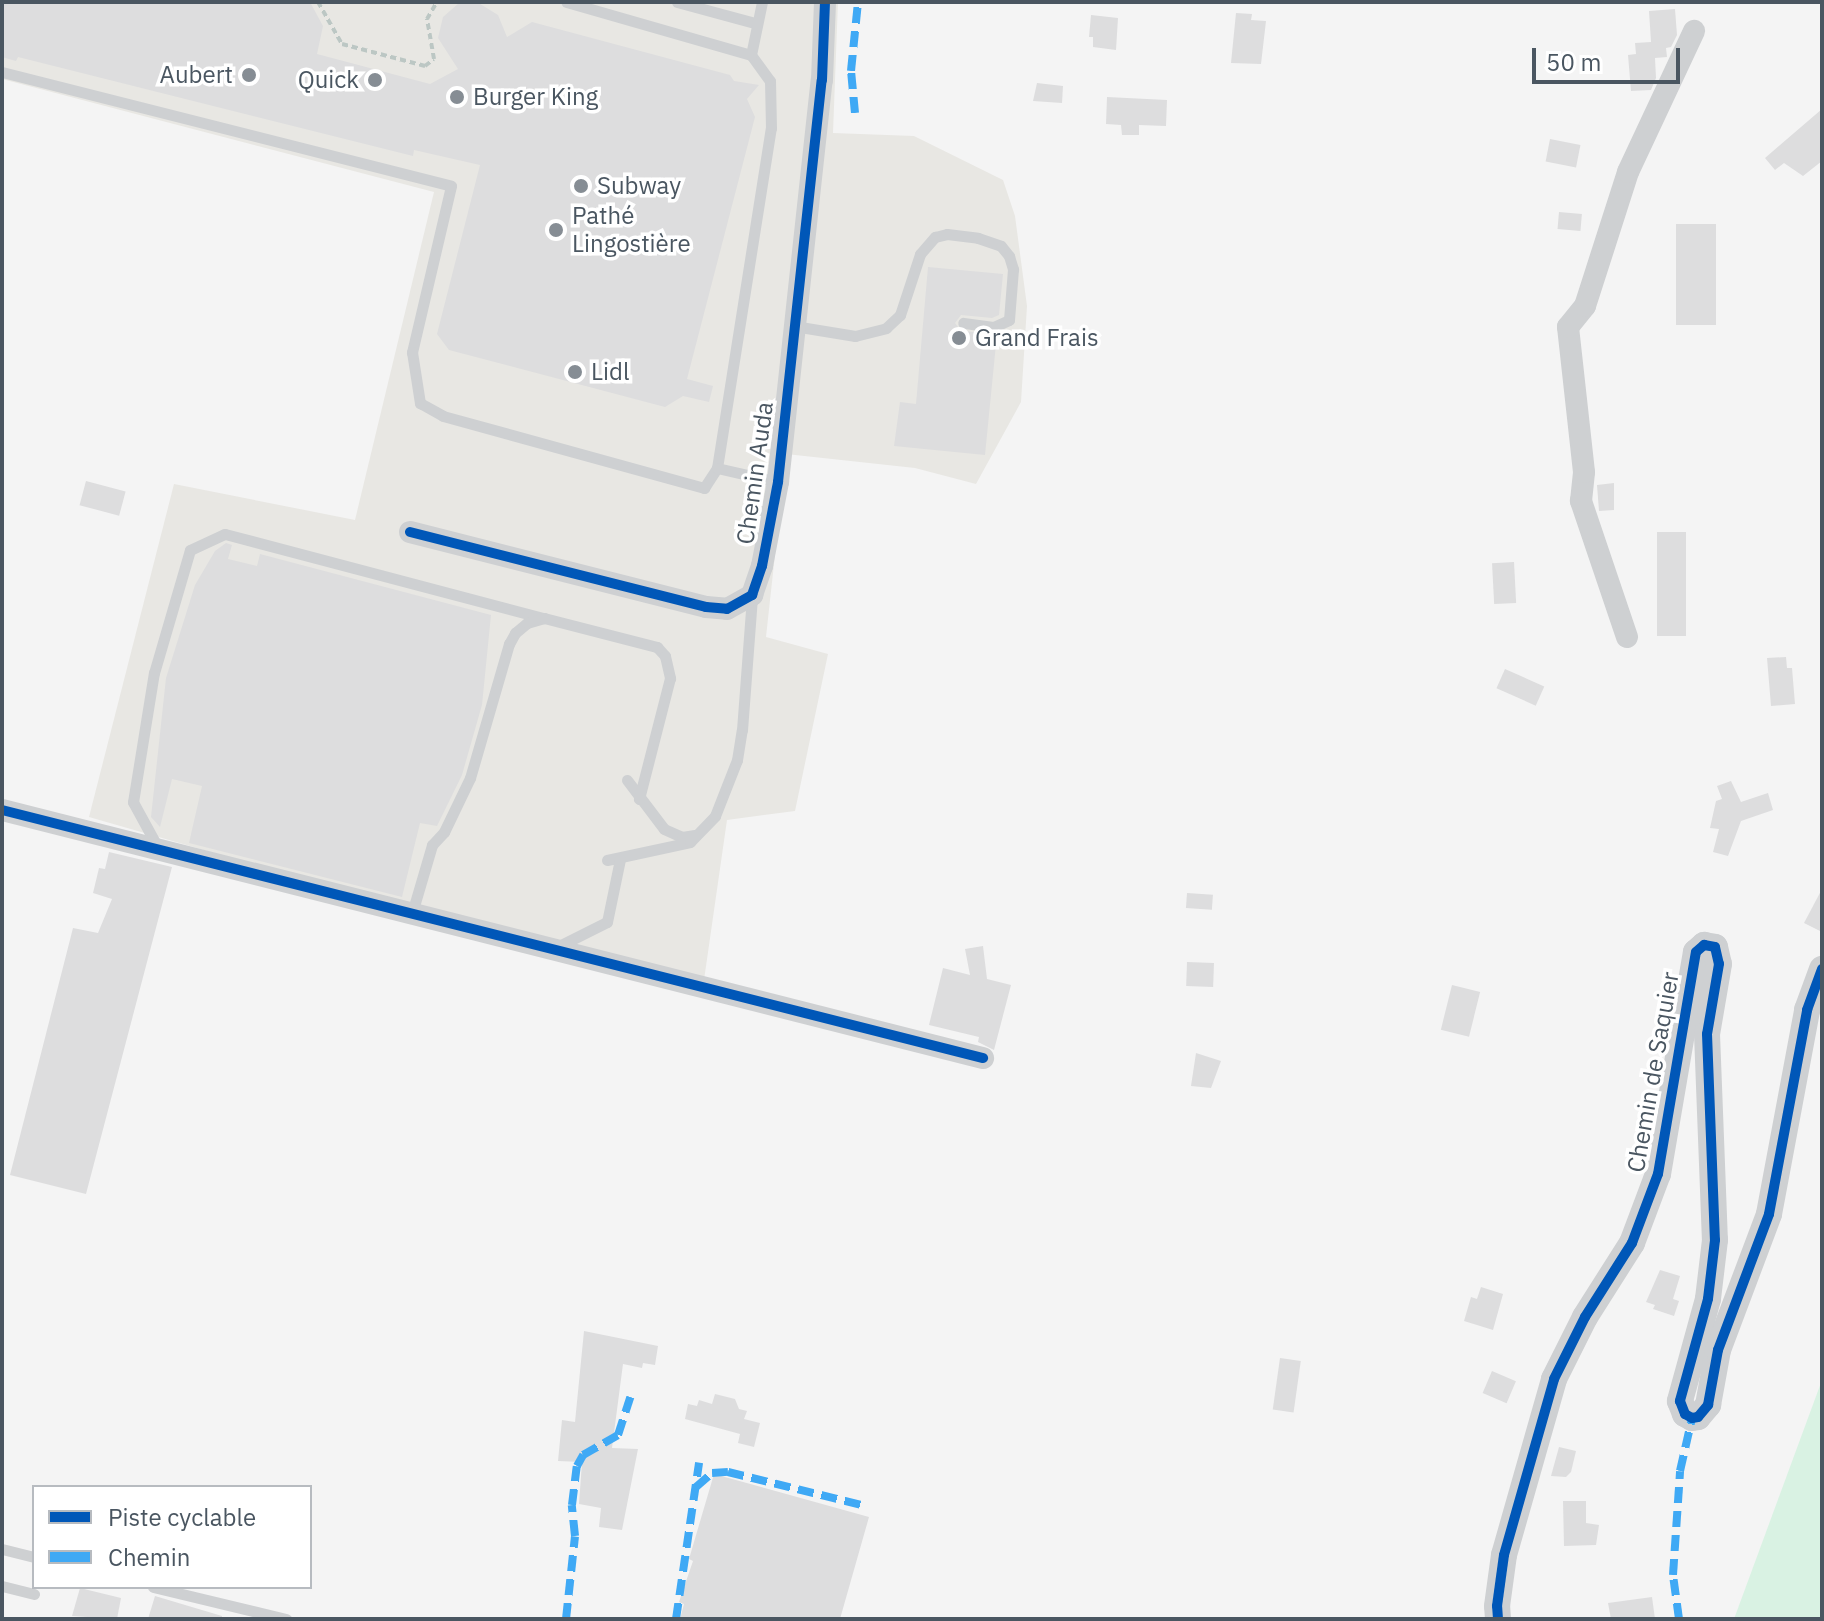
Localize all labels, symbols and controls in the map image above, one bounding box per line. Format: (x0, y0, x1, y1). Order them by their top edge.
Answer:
scale bar (1536, 32, 1684, 82)
text: 50 m (1546, 46, 1601, 78)
place label: Aubert (160, 61, 233, 89)
marker: Aubert (240, 66, 258, 84)
place label: Quick (298, 66, 359, 94)
marker: Quick (366, 71, 384, 89)
place label: Burger King (473, 83, 598, 111)
marker: Burger King (448, 88, 466, 106)
place label: Subway (597, 172, 681, 200)
marker: Subway (572, 177, 590, 195)
place label: Pathé Lingostière (572, 202, 691, 258)
marker: Pathé Lingostière (547, 221, 565, 239)
place label: Grand Frais (975, 324, 1099, 352)
marker: Grand Frais (950, 329, 968, 347)
place label: Lidl (591, 358, 629, 386)
marker: Lidl (566, 363, 584, 381)
street label: Chemin Auda (731, 400, 779, 546)
street label: Chemin de Saquier (1621, 970, 1685, 1174)
legend (32, 1485, 312, 1589)
text: Piste cyclable (108, 1501, 256, 1533)
text: Chemin (108, 1541, 190, 1573)

